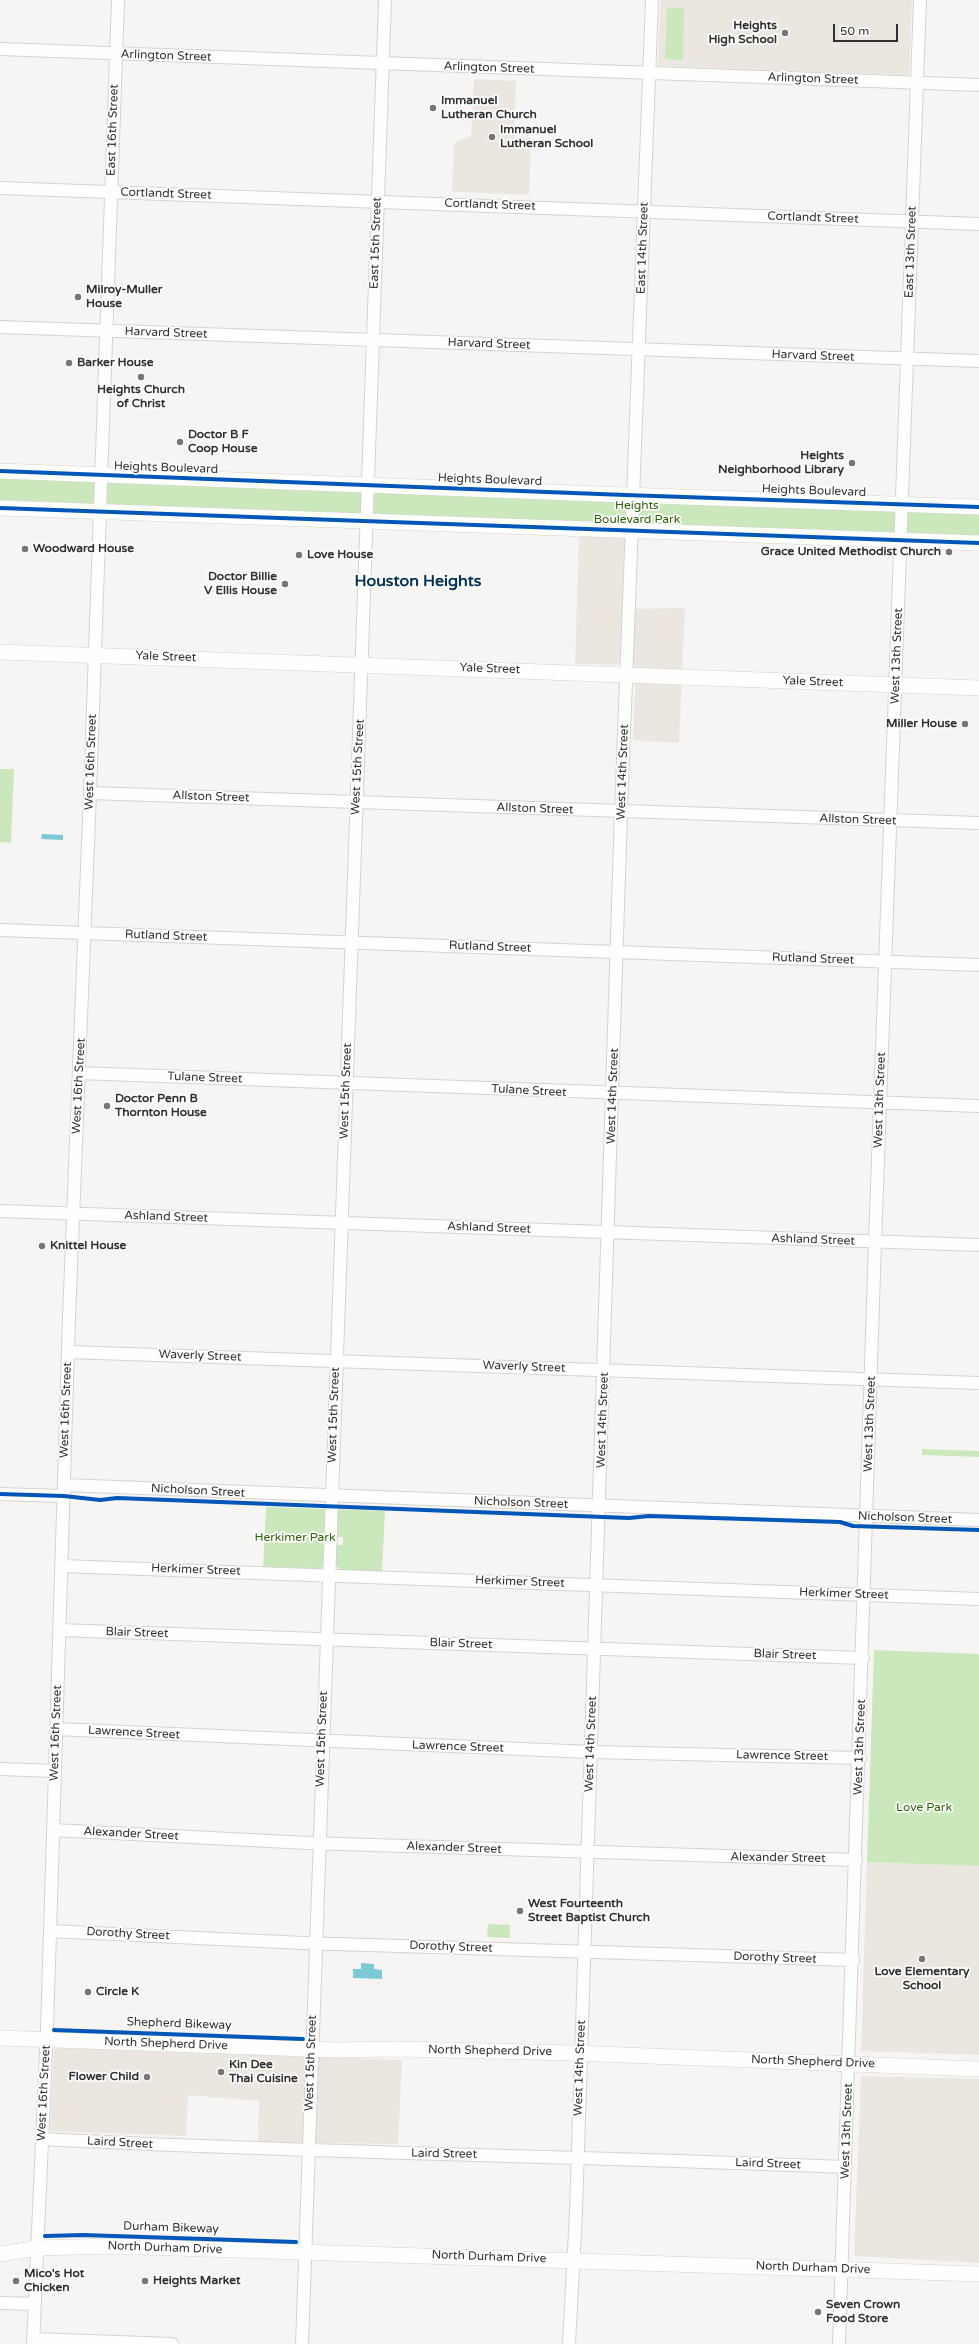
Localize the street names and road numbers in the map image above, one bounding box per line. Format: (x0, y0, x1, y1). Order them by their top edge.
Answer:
street label: Arlington Street (120, 47, 212, 65)
street label: Arlington Street (443, 59, 535, 77)
street label: Arlington Street (767, 70, 859, 88)
street label: East 16th Street (104, 84, 122, 176)
street label: Cortlandt Street (120, 185, 212, 203)
street label: Cortlandt Street (444, 196, 536, 214)
street label: East 15th Street (367, 197, 385, 289)
street label: East 14th Street (634, 202, 652, 294)
street label: East 13th Street (902, 206, 920, 298)
street label: Cortlandt Street (767, 209, 859, 227)
street label: Harvard Street (124, 324, 208, 342)
street label: Harvard Street (447, 335, 531, 353)
street label: Harvard Street (771, 347, 855, 365)
street label: Heights Boulevard (114, 459, 218, 477)
street label: Heights Boulevard (438, 471, 542, 489)
street label: Heights Boulevard (762, 482, 866, 500)
street label: West 13th Street (888, 608, 906, 704)
street label: Yale Street (135, 649, 197, 665)
street label: Yale Street (459, 661, 521, 677)
street label: Yale Street (782, 674, 844, 690)
street label: West 16th Street (82, 714, 100, 810)
street label: West 15th Street (348, 719, 368, 815)
street label: West 14th Street (614, 724, 632, 820)
street label: Allston Street (172, 788, 250, 806)
street label: Allston Street (496, 800, 574, 818)
street label: Allston Street (819, 811, 897, 829)
street label: Rutland Street (125, 927, 207, 945)
street label: Rutland Street (449, 938, 531, 956)
street label: Rutland Street (772, 950, 854, 968)
street label: West 16th Street (69, 1038, 89, 1134)
street label: West 15th Street (337, 1043, 355, 1139)
street label: West 14th Street (604, 1048, 622, 1144)
street label: West 13th Street (871, 1052, 889, 1148)
street label: Tulane Street (167, 1069, 243, 1087)
street label: Tulane Street (491, 1082, 567, 1100)
street label: Ashland Street (124, 1208, 208, 1226)
street label: Ashland Street (447, 1219, 531, 1237)
street label: Ashland Street (771, 1231, 855, 1249)
street label: Waverly Street (158, 1347, 242, 1365)
street label: Waverly Street (482, 1358, 566, 1376)
street label: West 16th Street (57, 1362, 75, 1458)
street label: West 15th Street (325, 1367, 343, 1463)
street label: West 14th Street (594, 1372, 612, 1468)
street label: West 13th Street (861, 1376, 879, 1472)
street label: Nicholson Street (151, 1481, 245, 1501)
street label: Nicholson Street (474, 1494, 568, 1512)
street label: Nicholson Street (858, 1509, 952, 1527)
street label: Herkimer Street (151, 1561, 241, 1579)
street label: Herkimer Street (475, 1573, 565, 1591)
street label: Herkimer Street (799, 1585, 889, 1603)
street label: Blair Street (105, 1625, 169, 1641)
street label: Blair Street (429, 1636, 493, 1652)
street label: Blair Street (753, 1647, 817, 1663)
street label: West 16th Street (47, 1685, 65, 1781)
street label: West 15th Street (313, 1691, 331, 1787)
street label: West 14th Street (582, 1696, 600, 1792)
street label: West 13th Street (851, 1699, 869, 1795)
street label: Lawrence Street (88, 1723, 180, 1743)
street label: Lawrence Street (412, 1738, 504, 1756)
street label: Lawrence Street (736, 1748, 828, 1764)
street label: Alexander Street (83, 1824, 179, 1844)
street label: Alexander Street (406, 1839, 502, 1857)
street label: Alexander Street (730, 1850, 826, 1866)
street label: Dorothy Street (86, 1925, 170, 1943)
street label: Dorothy Street (409, 1938, 493, 1956)
street label: Dorothy Street (733, 1949, 817, 1967)
street label: Shepherd Bikeway (126, 2015, 232, 2033)
street label: West 15th Street (302, 2015, 320, 2111)
street label: West 14th Street (571, 2020, 589, 2116)
street label: North Shepherd Drive (104, 2035, 228, 2053)
street label: North Shepherd Drive (428, 2043, 552, 2059)
street label: West 16th Street (34, 2045, 54, 2141)
street label: North Shepherd Drive (751, 2053, 875, 2071)
street label: West 13th Street (838, 2083, 856, 2179)
street label: Laird Street (87, 2134, 153, 2152)
street label: Laird Street (411, 2146, 477, 2162)
street label: Laird Street (735, 2156, 801, 2172)
street label: Durham Bikeway (123, 2219, 219, 2237)
street label: North Durham Drive (107, 2239, 223, 2257)
street label: North Durham Drive (431, 2248, 547, 2266)
street label: North Durham Drive (755, 2259, 871, 2277)

